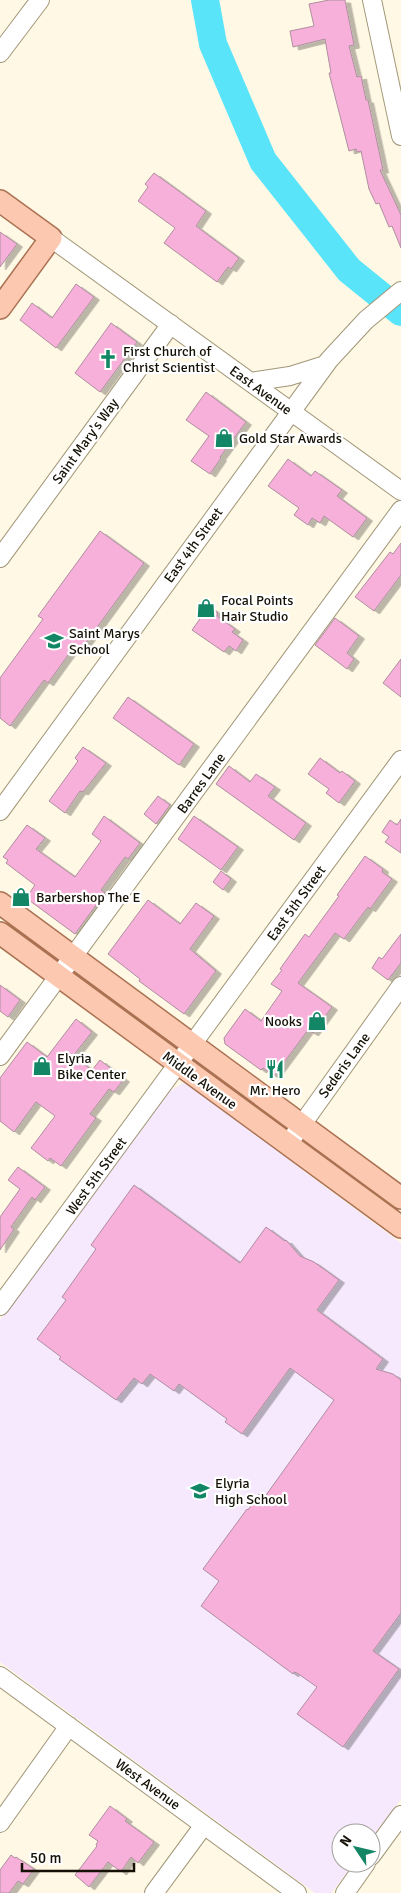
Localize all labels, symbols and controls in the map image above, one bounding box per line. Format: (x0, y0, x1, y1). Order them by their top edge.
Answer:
place label: First Church of Christ Scientist (123, 343, 215, 376)
church icon: First Church of Christ Scientist (97, 348, 119, 370)
street label: East Avenue (226, 362, 295, 419)
street label: Saint Mary's Way (49, 395, 122, 487)
shop icon: Gold Star Awards (213, 427, 235, 449)
place label: Gold Star Awards (239, 430, 342, 447)
street label: East 4th Street (160, 504, 226, 586)
place label: Focal Points Hair Studio (221, 592, 293, 625)
shop icon: Focal Points Hair Studio (195, 597, 217, 619)
place label: Saint Marys School (69, 625, 140, 658)
school or university icon: Saint Marys School (43, 630, 65, 652)
street label: Barres Lane (174, 750, 229, 817)
street label: East 5th Street (263, 862, 329, 944)
shop icon: Barbershop The E (10, 886, 32, 908)
place label: Barbershop The E (36, 889, 140, 906)
shop icon: Nooks (306, 1010, 328, 1032)
place label: Nooks (265, 1013, 302, 1030)
street label: Sederis Lane (315, 1029, 374, 1101)
street label: Middle Avenue (159, 1048, 240, 1113)
place label: Elyria Bike Center (57, 1050, 127, 1083)
shop icon: Elyria Bike Center (31, 1055, 53, 1077)
restaurant icon: Mr. Hero (264, 1058, 286, 1080)
place label: Mr. Hero (250, 1082, 300, 1099)
street label: West 5th Street (62, 1134, 130, 1219)
place label: Elyria High School (215, 1475, 287, 1508)
school or university icon: Elyria High School (189, 1480, 211, 1502)
street label: West Avenue (112, 1755, 184, 1814)
north arrow (331, 1823, 381, 1873)
text: N (336, 1832, 356, 1850)
scale bar (22, 1840, 135, 1872)
text: 50 m (30, 1849, 61, 1867)

